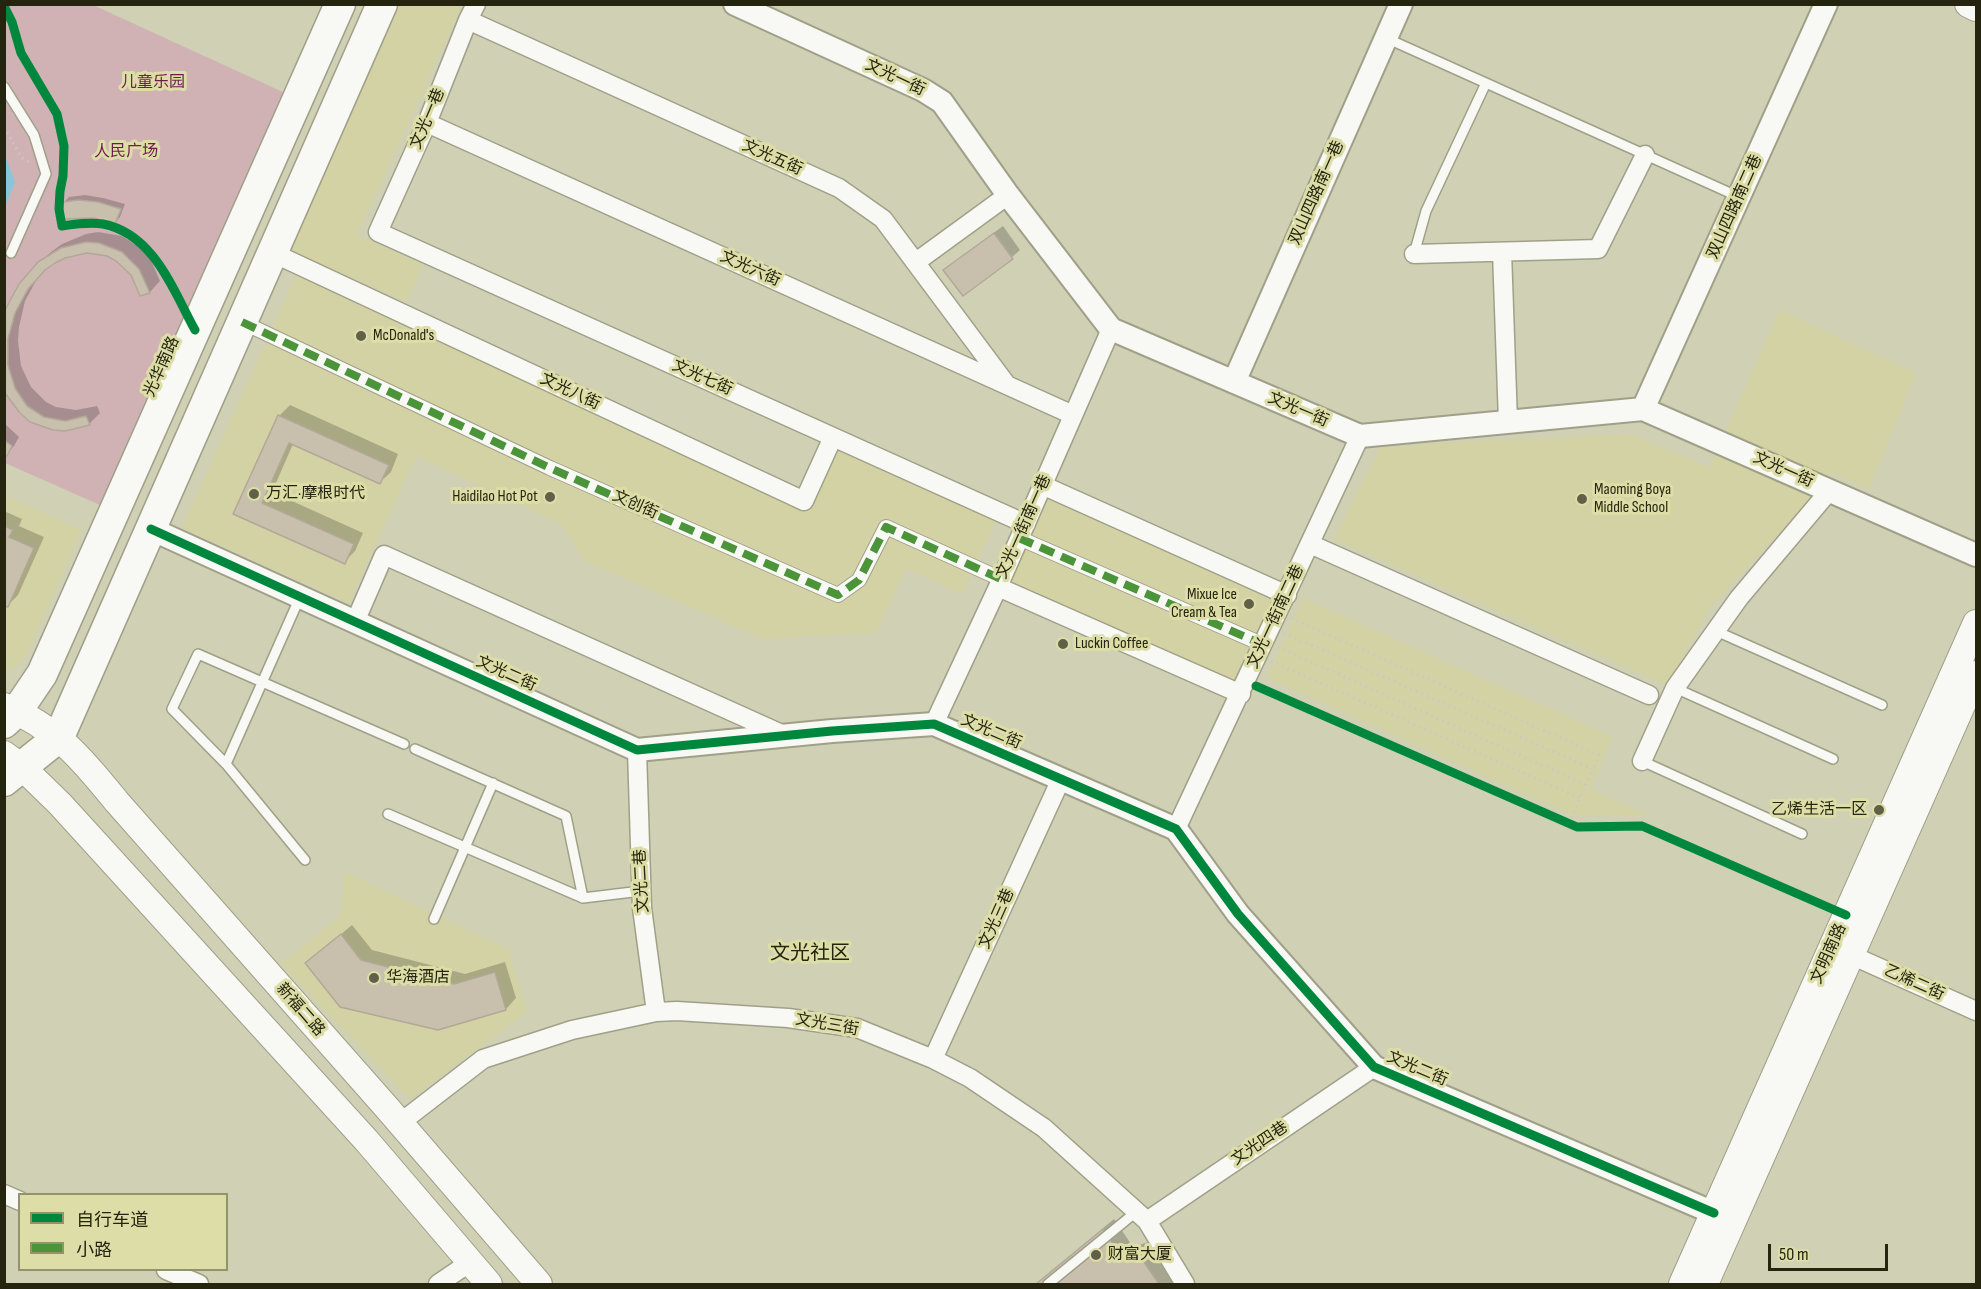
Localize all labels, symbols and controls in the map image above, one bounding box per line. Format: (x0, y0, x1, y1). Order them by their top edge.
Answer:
street label: 文光一街 (862, 56, 928, 100)
park label: 儿童乐园 (121, 73, 185, 93)
street label: 文光一巷 (407, 86, 449, 152)
street label: 文光五街 (739, 136, 805, 180)
street label: 双山四路南一巷 (1285, 138, 1349, 248)
park label: 人民广场 (94, 142, 158, 162)
street label: 双山四路南二巷 (1703, 152, 1767, 262)
street label: 文光六街 (717, 247, 783, 291)
place label: McDonald's (373, 326, 434, 346)
marker: McDonald's (354, 329, 368, 343)
street label: 光华南路 (140, 334, 184, 400)
street label: 文光七街 (669, 356, 735, 400)
street label: 文光八街 (537, 370, 603, 414)
street label: 文光一街 (1265, 389, 1331, 431)
street label: 文光一街 (1750, 448, 1816, 492)
street label: 文光一街南一巷 (992, 472, 1056, 582)
place label: Maoming Boya Middle School (1594, 480, 1671, 518)
place label: 万汇·摩根时代 (266, 484, 365, 504)
street label: 文创街 (609, 486, 661, 524)
marker: 万汇·摩根时代 (247, 487, 261, 501)
place label: Haidilao Hot Pot (452, 487, 538, 507)
marker: Haidilao Hot Pot (543, 490, 557, 504)
marker: Maoming Boya Middle School (1575, 492, 1589, 506)
street label: 文光一街南二巷 (1244, 562, 1308, 672)
place label: Mixue Ice Cream & Tea (1171, 585, 1237, 623)
marker: Mixue Ice Cream & Tea (1242, 597, 1256, 611)
place label: Luckin Coffee (1075, 634, 1148, 654)
marker: Luckin Coffee (1056, 637, 1070, 651)
street label: 文光二街 (473, 652, 539, 696)
street label: 文光二街 (958, 711, 1024, 753)
place label: 乙烯生活一区 (1771, 800, 1867, 820)
marker: 乙烯生活一区 (1872, 803, 1886, 817)
street label: 文光二巷 (631, 849, 653, 913)
street label: 文光三巷 (975, 886, 1019, 952)
street label: 文明南路 (1807, 921, 1851, 987)
district label: 文光社区 (770, 942, 850, 966)
street label: 乙烯二街 (1881, 961, 1947, 1005)
place label: 华海酒店 (386, 968, 450, 988)
marker: 华海酒店 (367, 971, 381, 985)
street label: 新福二路 (272, 980, 328, 1040)
street label: 文光三街 (794, 1010, 860, 1040)
street label: 文光二街 (1384, 1048, 1450, 1090)
street label: 文光四巷 (1228, 1118, 1292, 1170)
legend (18, 1193, 228, 1271)
text: 自行车道 (76, 1210, 148, 1231)
scale bar (1771, 1232, 1891, 1270)
text: 小路 (76, 1240, 112, 1261)
text: 50 m (1779, 1244, 1809, 1265)
place label: 财富大厦 (1108, 1245, 1172, 1265)
marker: 财富大厦 (1089, 1248, 1103, 1262)

